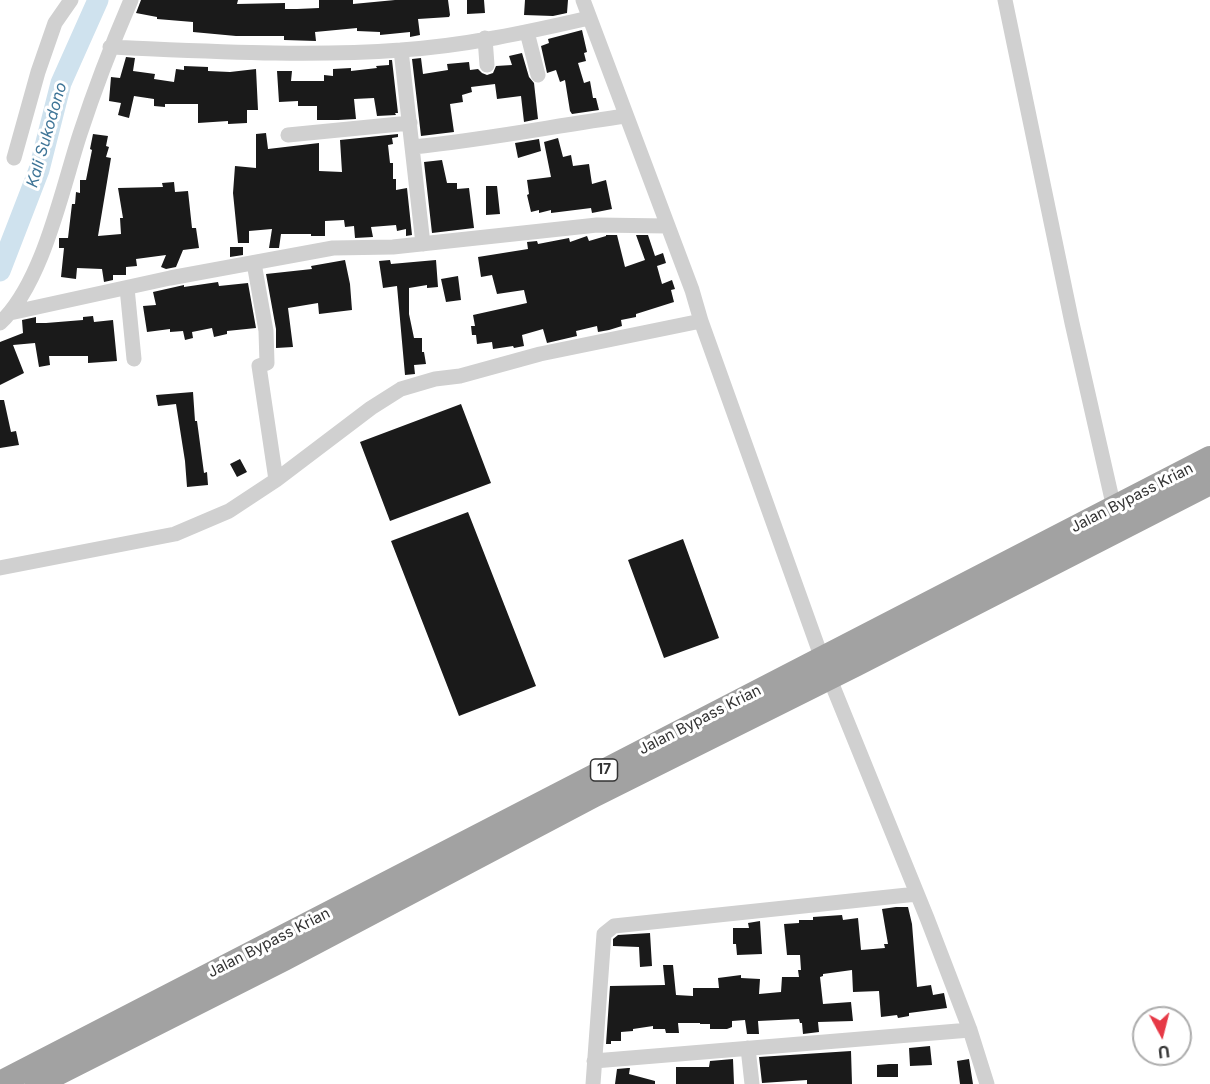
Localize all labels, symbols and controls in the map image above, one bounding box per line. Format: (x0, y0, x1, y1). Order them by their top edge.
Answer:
water label: Kali Sukodono (23, 80, 71, 190)
street label: Jalan Bypass Krian (1068, 459, 1196, 537)
street label: Jalan Bypass Krian (636, 681, 764, 759)
road number: 17 (590, 759, 618, 781)
street label: Jalan Bypass Krian (205, 904, 333, 982)
north arrow (1132, 1006, 1192, 1066)
text: U (1157, 1041, 1171, 1063)

